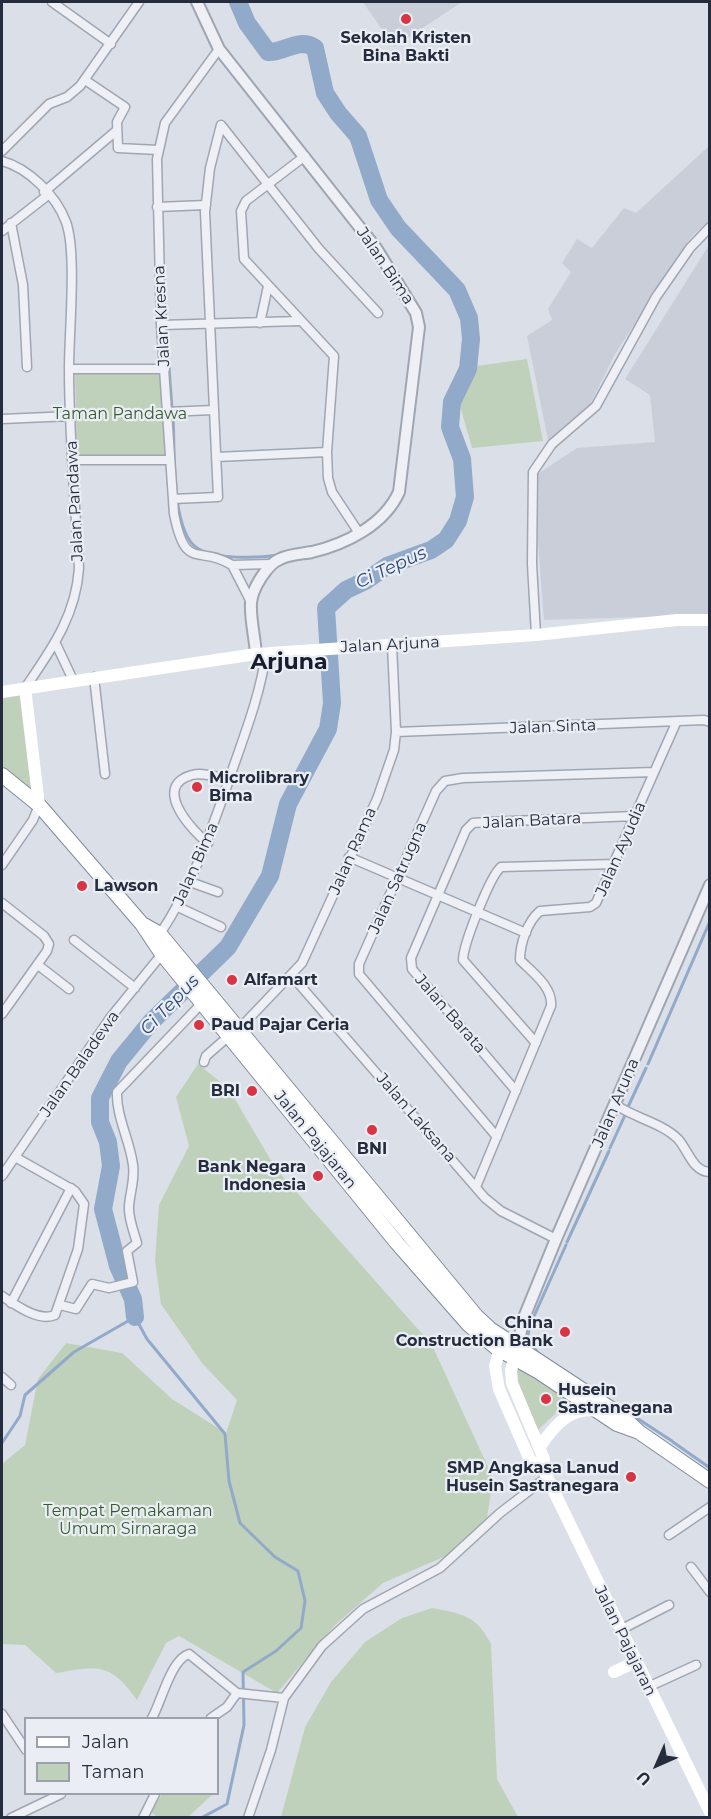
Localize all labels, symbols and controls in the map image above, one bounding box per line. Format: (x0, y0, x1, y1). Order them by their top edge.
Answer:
marker: Sekolah Kristen Bina Bakti (399, 12, 413, 26)
place label: Sekolah Kristen Bina Bakti (341, 28, 471, 66)
street label: Jalan Bima (352, 224, 418, 308)
street label: Jalan Kresna (150, 265, 174, 367)
park label: Taman Pandawa (53, 404, 187, 424)
street label: Jalan Pandawa (62, 440, 88, 562)
water label: Ci Tepus (352, 542, 430, 594)
street label: Jalan Arjuna (340, 633, 440, 657)
district label: Arjuna (251, 650, 327, 676)
street label: Jalan Sinta (509, 716, 597, 738)
place label: Microlibrary Bima (209, 768, 309, 806)
marker: Microlibrary Bima (190, 780, 204, 794)
street label: Jalan Ayudia (592, 799, 650, 899)
street label: Jalan Rama (325, 804, 381, 898)
street label: Jalan Batara (482, 809, 582, 833)
street label: Jalan Bima (169, 819, 223, 909)
street label: Jalan Satrugna (365, 819, 431, 937)
place label: Lawson (94, 876, 158, 896)
marker: Lawson (75, 879, 89, 893)
water label: Ci Tepus (136, 970, 204, 1040)
place label: Alfamart (244, 970, 318, 990)
street label: Jalan Barata (410, 971, 490, 1057)
marker: Alfamart (225, 973, 239, 987)
street label: Jalan Baladewa (36, 1007, 124, 1121)
place label: Paud Pajar Ceria (211, 1015, 349, 1035)
marker: Paud Pajar Ceria (192, 1018, 206, 1032)
street label: Jalan Aruna (589, 1055, 643, 1151)
street label: Jalan Laksana (372, 1069, 460, 1167)
place label: BRI (211, 1081, 240, 1101)
marker: BRI (245, 1084, 259, 1098)
street label: Jalan Pajajaran (270, 1087, 360, 1193)
marker: BNI (365, 1123, 379, 1137)
place label: BNI (357, 1139, 387, 1159)
place label: Bank Negara Indonesia (198, 1157, 306, 1195)
marker: Bank Negara Indonesia (311, 1169, 325, 1183)
place label: China Construction Bank (396, 1313, 553, 1351)
marker: China Construction Bank (558, 1325, 572, 1339)
place label: Husein Sastranegana (558, 1380, 673, 1418)
marker: Husein Sastranegana (539, 1392, 553, 1406)
place label: SMP Angkasa Lanud Husein Sastranegara (446, 1458, 619, 1496)
marker: SMP Angkasa Lanud Husein Sastranegara (624, 1470, 638, 1484)
park label: Tempat Pemakaman Umum Sirnaraga (43, 1501, 213, 1539)
street label: Jalan Pajajaran (590, 1583, 660, 1699)
legend (24, 1717, 219, 1795)
text: Jalan (82, 1731, 129, 1753)
north arrow (627, 1735, 687, 1795)
text: Taman (82, 1761, 144, 1783)
text: U (633, 1767, 655, 1789)

